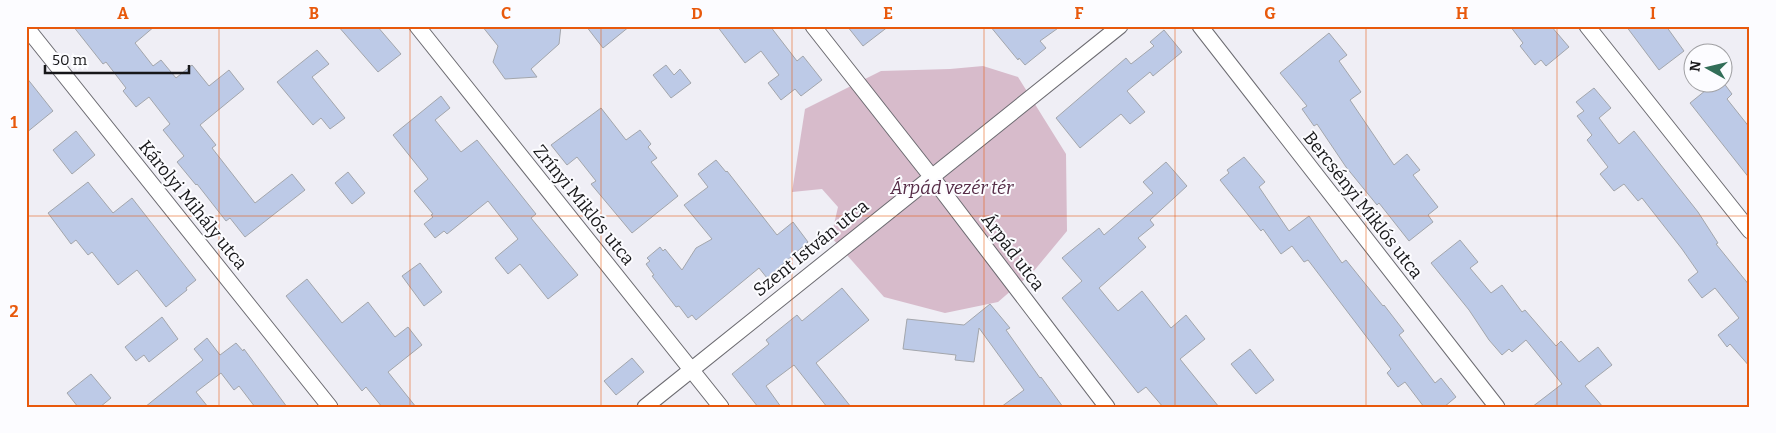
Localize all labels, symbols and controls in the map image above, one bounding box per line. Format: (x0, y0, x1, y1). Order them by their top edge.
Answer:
text: A (117, 4, 129, 23)
text: B (309, 4, 319, 23)
text: C (501, 4, 511, 23)
text: D (691, 4, 703, 23)
text: E (883, 4, 893, 23)
text: F (1075, 4, 1084, 23)
text: G (1264, 4, 1276, 23)
text: H (1456, 4, 1469, 23)
text: I (1650, 4, 1656, 23)
scale bar (45, 42, 189, 74)
north arrow (1684, 42, 1734, 92)
text: 50 m (52, 51, 88, 69)
text: N (1686, 60, 1705, 73)
text: 1 (11, 113, 18, 132)
street label: Bercsényi Miklós utca (1299, 127, 1427, 283)
street label: Károlyi Mihály utca (134, 136, 252, 274)
street label: Zrínyi Miklós utca (529, 140, 639, 270)
park label: Árpád vezér tér (890, 177, 1014, 199)
street label: Szent István utca (749, 195, 873, 301)
street label: Árpád utca (977, 209, 1049, 295)
text: 2 (9, 302, 19, 321)

